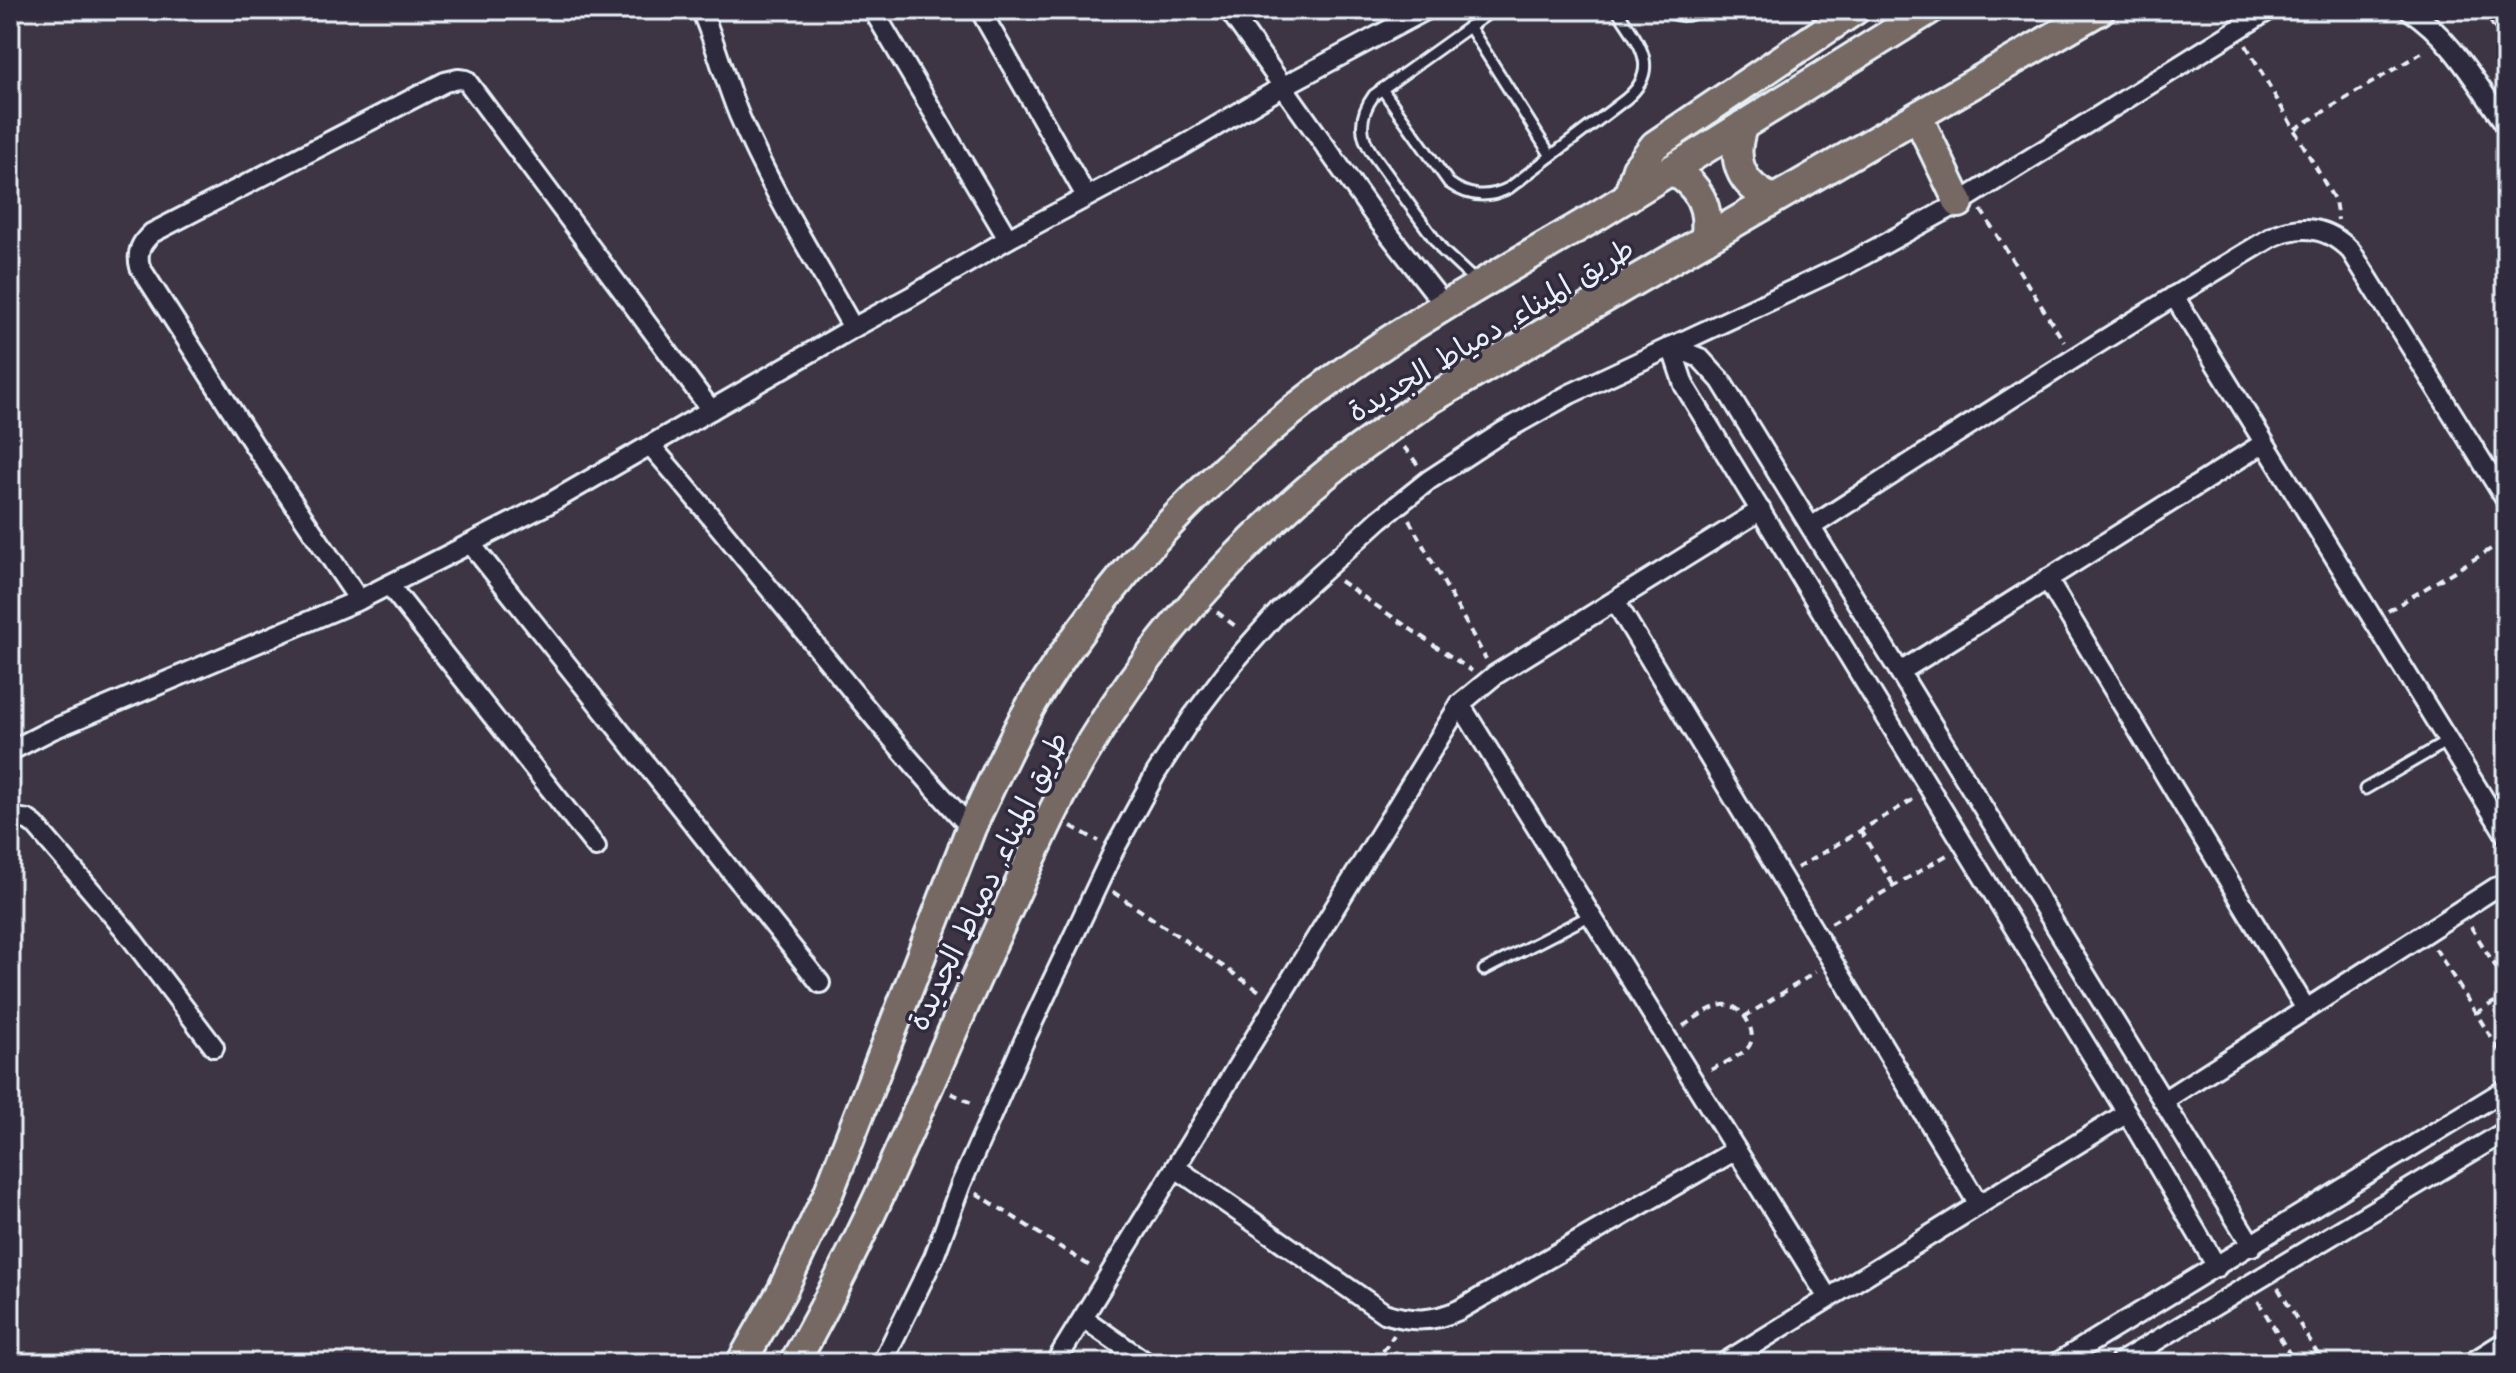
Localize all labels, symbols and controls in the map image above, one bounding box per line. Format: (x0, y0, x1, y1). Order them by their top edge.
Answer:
street label: طريق الميناء, دمياط الجديدة (1342, 231, 1641, 430)
street label: طريق الميناء, دمياط الجديدة (901, 726, 1076, 1036)

